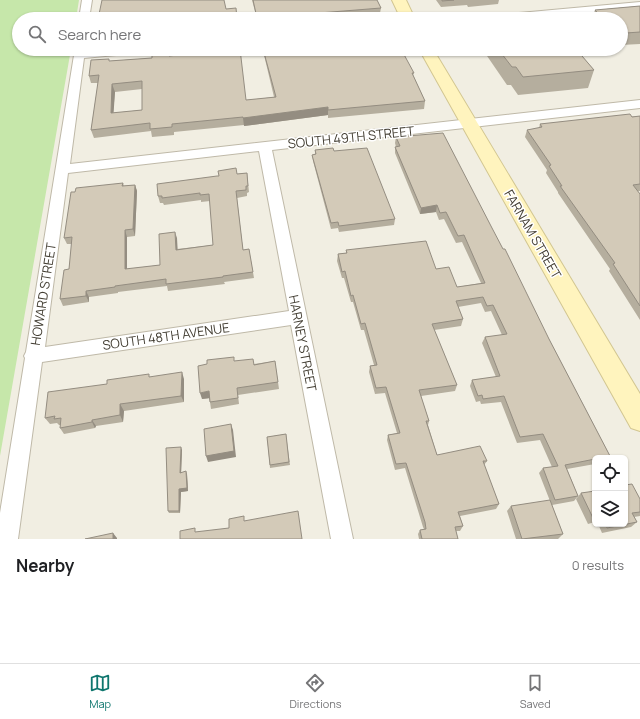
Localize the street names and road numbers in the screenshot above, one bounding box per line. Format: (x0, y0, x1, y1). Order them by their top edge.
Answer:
street label: SOUTH 49TH STREET (287, 121, 415, 153)
street label: FARNAM STREET (500, 186, 566, 282)
street label: HOWARD STREET (26, 241, 60, 347)
street label: HARNEY STREET (285, 293, 321, 393)
street label: SOUTH 48TH AVENUE (101, 318, 231, 354)

